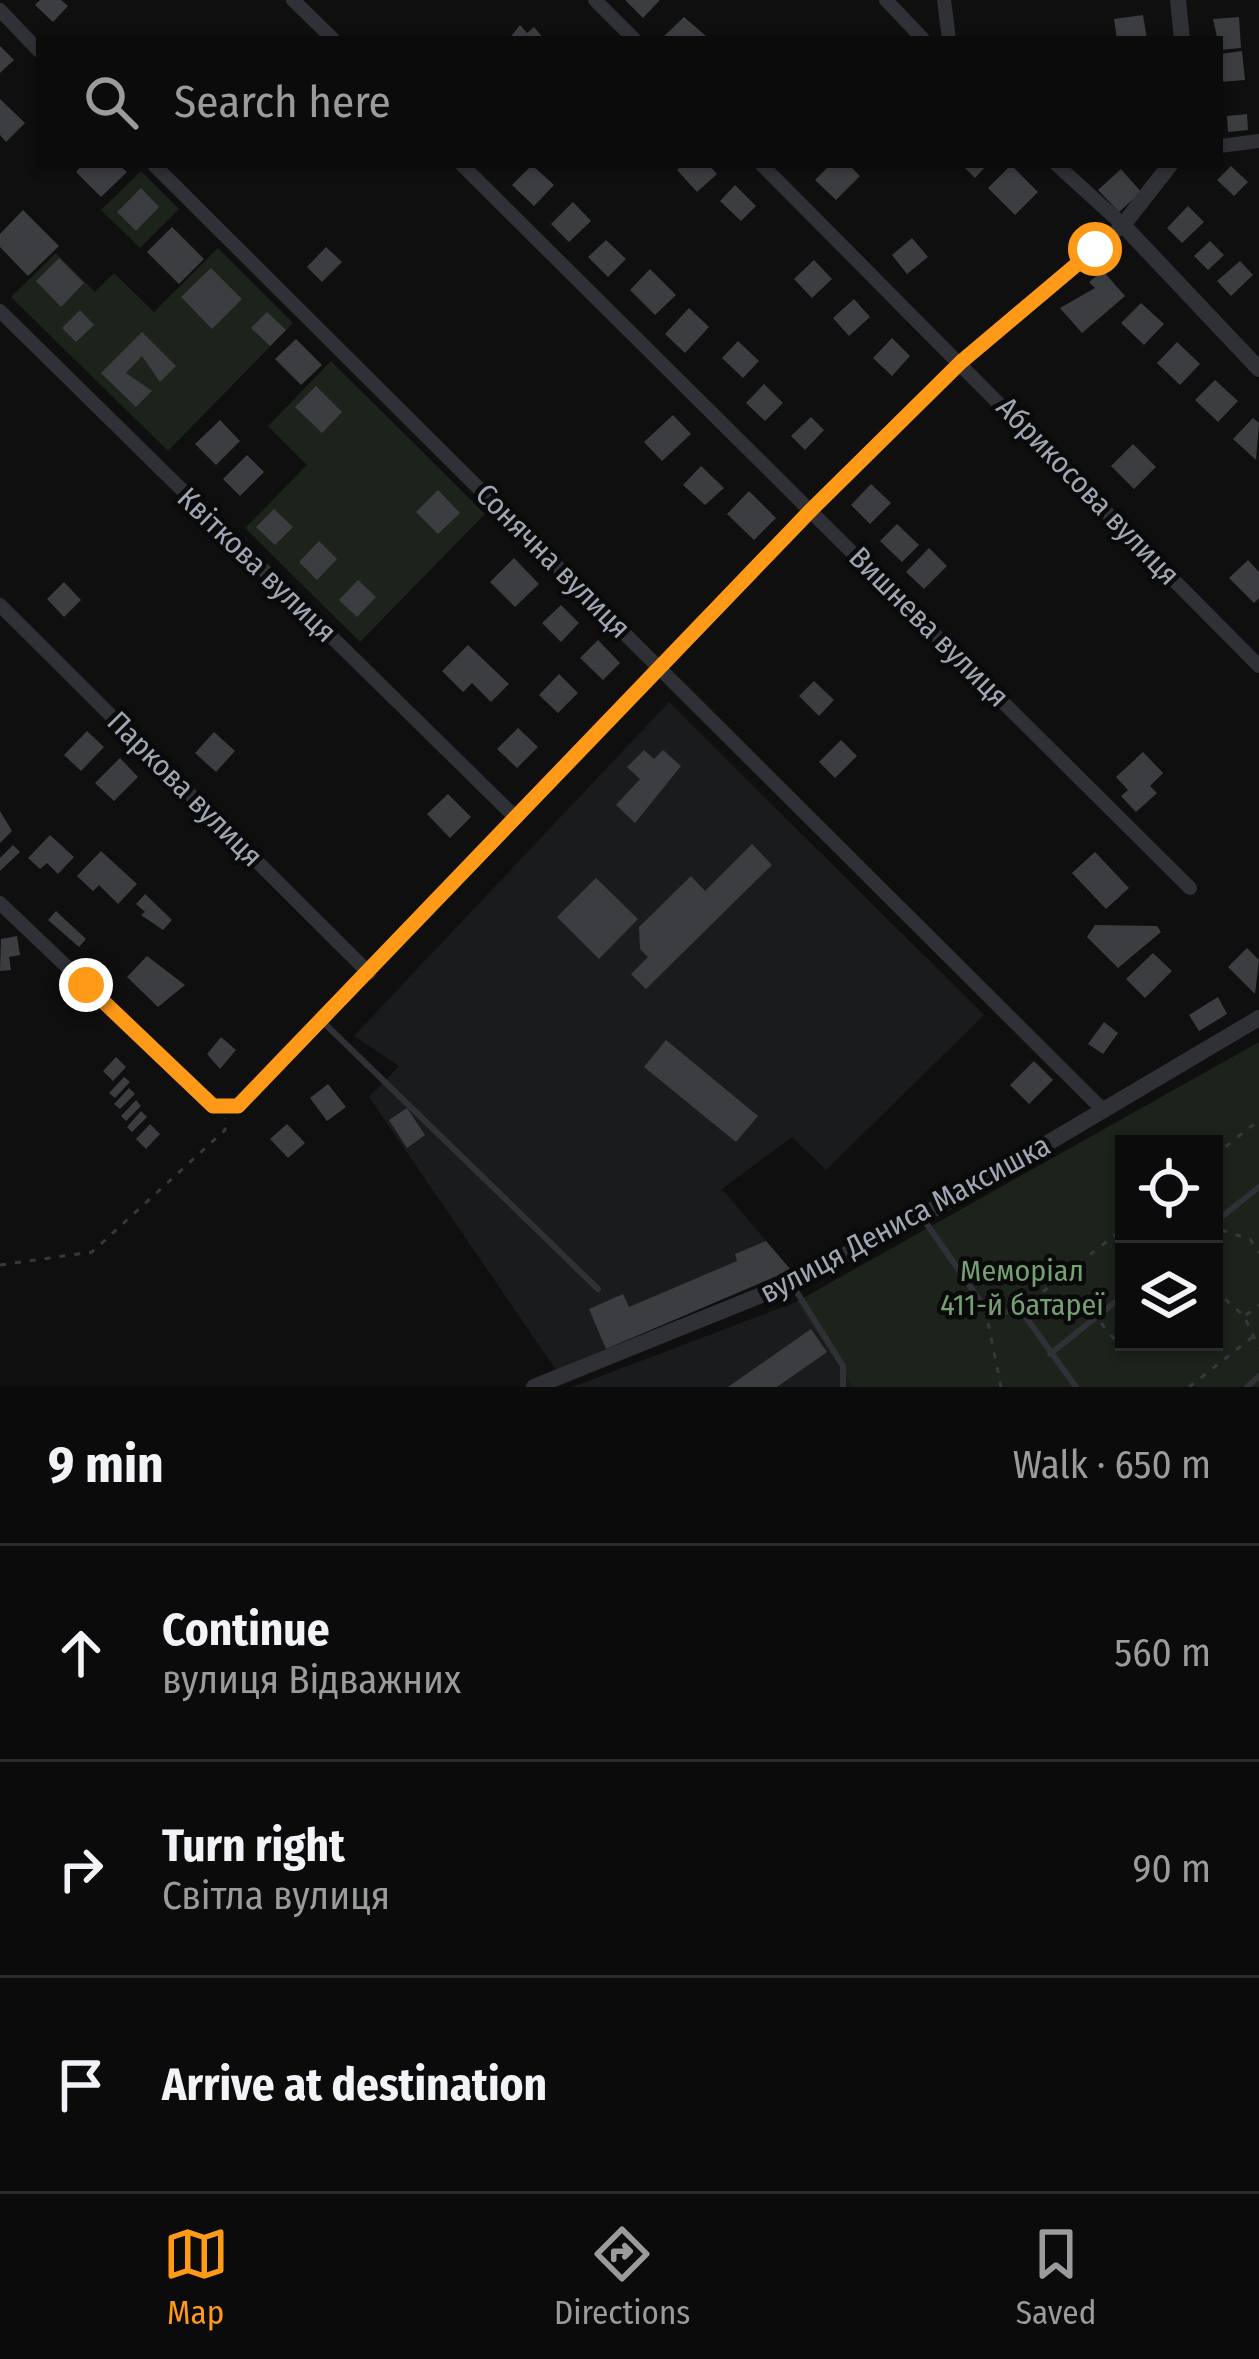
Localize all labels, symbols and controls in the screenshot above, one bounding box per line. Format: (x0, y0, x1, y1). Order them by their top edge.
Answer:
search box (36, 36, 1223, 168)
icon: search (78, 69, 144, 135)
text: Search here (174, 75, 391, 129)
route start (1068, 222, 1122, 276)
street label: Абрикосова вулиця (989, 389, 1187, 593)
street label: Сонячна вулиця (468, 476, 638, 646)
street label: Квіткова вулиця (170, 480, 344, 650)
street label: Вишнева вулиця (842, 540, 1016, 714)
street label: Паркова вулиця (100, 704, 270, 874)
route end (59, 958, 113, 1012)
street label: вулиця Дениса Максишка (754, 1127, 1056, 1311)
map controls (1115, 1135, 1223, 1351)
button: locate (1115, 1135, 1223, 1243)
button: layers (1115, 1243, 1223, 1351)
park label: Меморіал 411-й батареї (940, 1253, 1105, 1323)
text: 9 min (48, 1434, 164, 1496)
text: Walk · 650 m (1013, 1442, 1211, 1488)
text: Continue (162, 1603, 330, 1657)
icon: ahead (48, 1620, 114, 1686)
text: 560 m (1114, 1630, 1211, 1676)
text: вулиця Відважних (162, 1657, 461, 1703)
text: Turn right (162, 1819, 345, 1873)
icon: right (48, 1836, 114, 1902)
text: 90 m (1133, 1846, 1211, 1892)
text: Світла вулиця (162, 1873, 390, 1919)
icon: arrive (48, 2052, 114, 2118)
text: Arrive at destination (162, 2058, 547, 2112)
tab: Map (163, 2221, 229, 2333)
tab: Directions (554, 2221, 690, 2333)
tab: Saved (1016, 2221, 1096, 2333)

